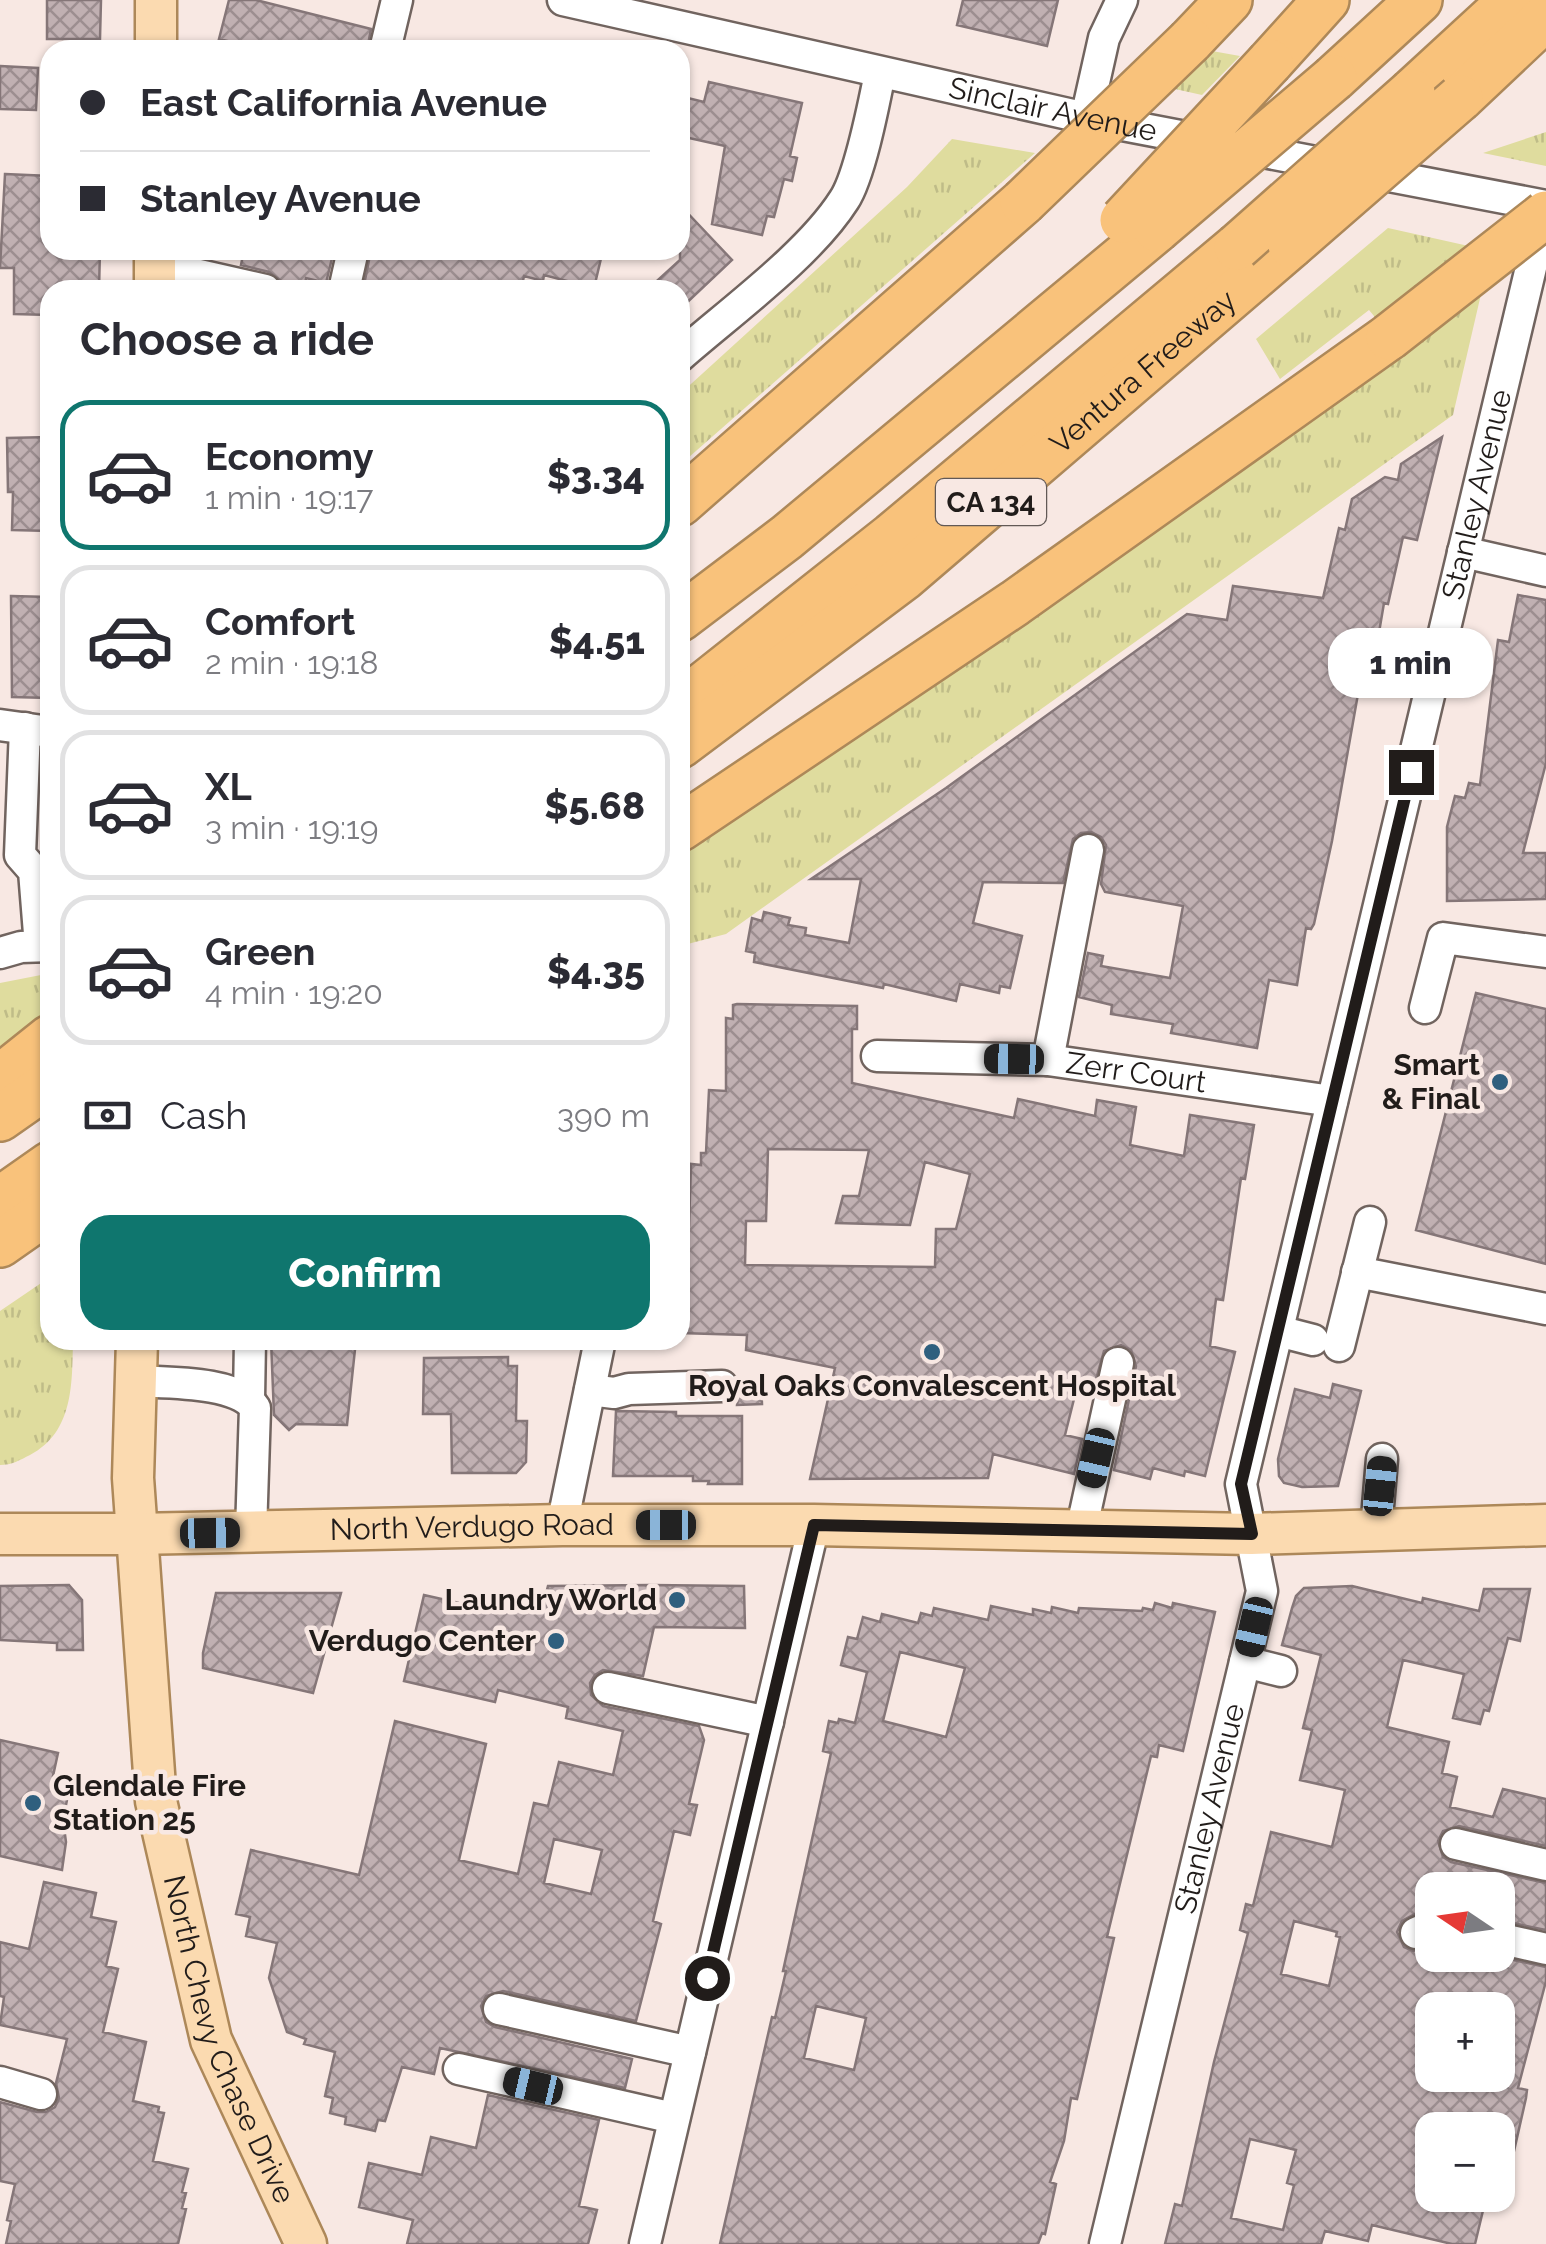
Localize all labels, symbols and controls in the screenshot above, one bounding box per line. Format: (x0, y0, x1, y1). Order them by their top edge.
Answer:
street label: Sinclair Avenue (946, 70, 1160, 148)
text: East California Avenue (140, 80, 547, 125)
text: Stanley Avenue (140, 176, 421, 221)
street label: Ventura Freeway (1043, 282, 1243, 461)
text: Choose a ride (80, 313, 374, 366)
street label: Stanley Avenue (1435, 386, 1518, 603)
icon: car (85, 430, 175, 520)
text: Economy (205, 434, 374, 479)
text: $3.34 (547, 453, 645, 498)
text: 1 min · 19:17 (205, 479, 373, 516)
road number: CA 134 (936, 479, 1046, 525)
icon: car (85, 595, 175, 685)
text: Comfort (205, 599, 355, 644)
text: $4.51 (549, 618, 645, 663)
callout: 1 min (1328, 627, 1494, 697)
text: 2 min · 19:18 (205, 644, 378, 681)
text: 1 min (1369, 644, 1452, 681)
route end (1389, 750, 1434, 795)
icon: car (85, 760, 175, 850)
text: XL (205, 764, 252, 809)
text: $5.68 (544, 783, 645, 828)
text: 3 min · 19:19 (205, 809, 379, 846)
icon: car (85, 925, 175, 1015)
text: Green (205, 929, 315, 974)
text: $4.35 (547, 948, 645, 993)
text: 4 min · 19:20 (205, 974, 383, 1011)
car (984, 1043, 1044, 1075)
street label: Zerr Court (1064, 1045, 1208, 1100)
place label: Smart & Final (1382, 1047, 1480, 1116)
marker: Smart & Final (1489, 1071, 1511, 1093)
icon: cash (80, 1088, 135, 1143)
text: Cash (160, 1093, 247, 1138)
text: 390 m (557, 1097, 650, 1134)
button: Confirm (80, 1215, 650, 1330)
marker: Royal Oaks Convalescent Hospital (921, 1341, 943, 1363)
place label: Royal Oaks Convalescent Hospital (688, 1368, 1177, 1403)
car (1075, 1425, 1117, 1491)
car (1362, 1455, 1398, 1517)
street label: North Verdugo Road (329, 1507, 614, 1547)
car (636, 1510, 696, 1540)
car (180, 1517, 240, 1549)
place label: Laundry World (445, 1582, 657, 1617)
marker: Laundry World (666, 1589, 688, 1611)
car (1233, 1594, 1275, 1660)
place label: Verdugo Center (309, 1623, 536, 1658)
marker: Verdugo Center (545, 1630, 567, 1652)
street label: Stanley Avenue (1167, 1700, 1251, 1917)
place label: Glendale Fire Station 25 (53, 1768, 246, 1837)
marker: Glendale Fire Station 25 (22, 1792, 44, 1814)
street label: North Chevy Chase Drive (157, 1872, 303, 2209)
north arrow (1415, 1872, 1515, 1972)
map controls (1415, 1872, 1515, 2212)
route start (685, 1956, 730, 2001)
button: + (1415, 1992, 1515, 2092)
car (500, 2065, 566, 2107)
button: − (1415, 2112, 1515, 2212)

